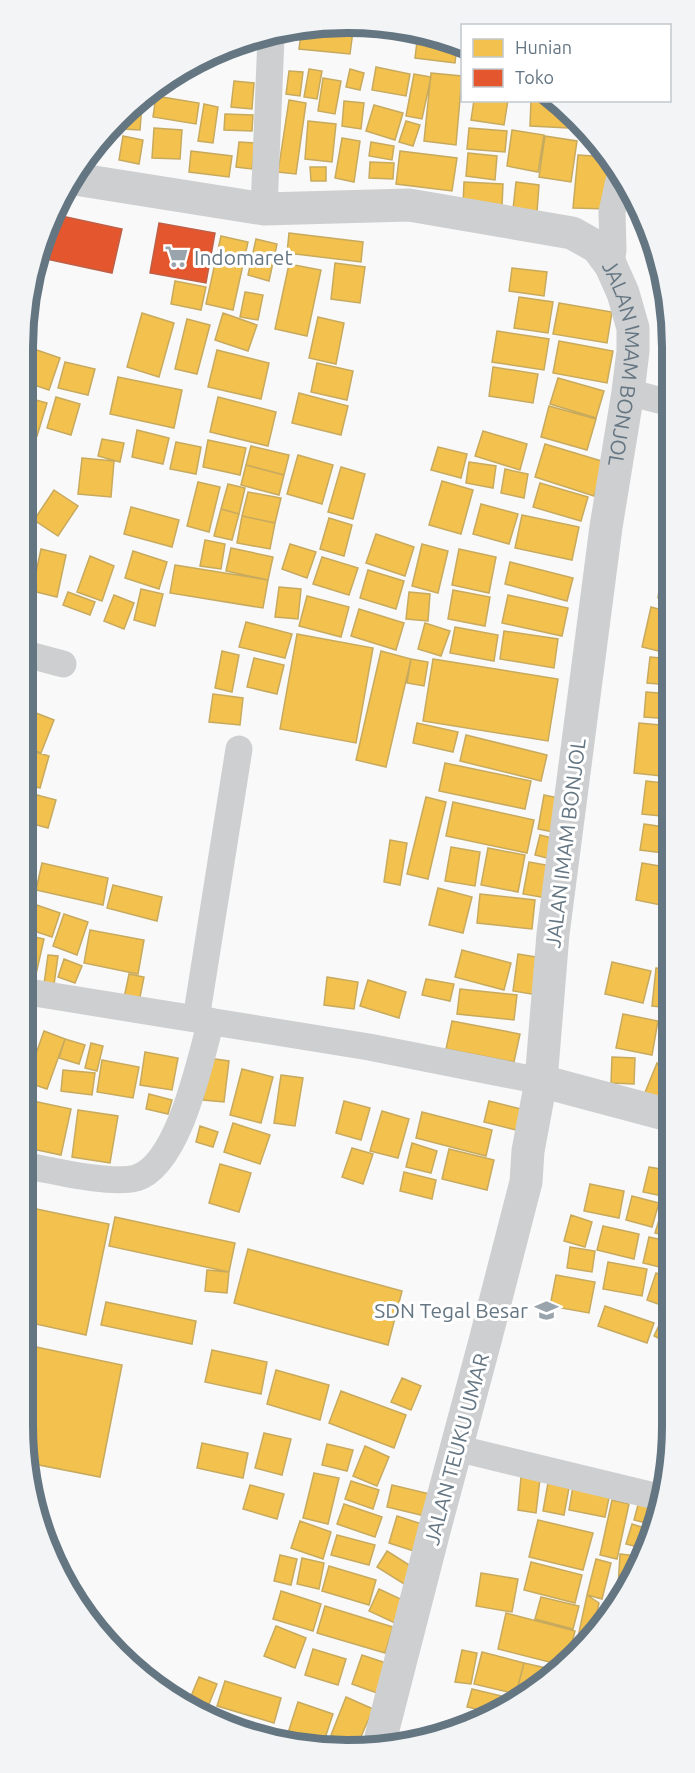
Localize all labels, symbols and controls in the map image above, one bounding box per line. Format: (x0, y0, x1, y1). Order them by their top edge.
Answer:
legend (461, 24, 671, 102)
text: Hunian (515, 37, 572, 57)
text: Toko (515, 67, 554, 87)
supermarket icon: Indomaret (163, 244, 189, 270)
place label: Indomaret (194, 245, 293, 269)
street label: JALAN IMAM BONJOL (598, 254, 645, 468)
street label: JALAN IMAM BONJOL (540, 737, 590, 949)
school or university icon: SDN Tegal Besar (533, 1297, 559, 1323)
place label: SDN Tegal Besar (374, 1298, 528, 1322)
street label: JALAN TEUKU UMAR (419, 1350, 493, 1548)

